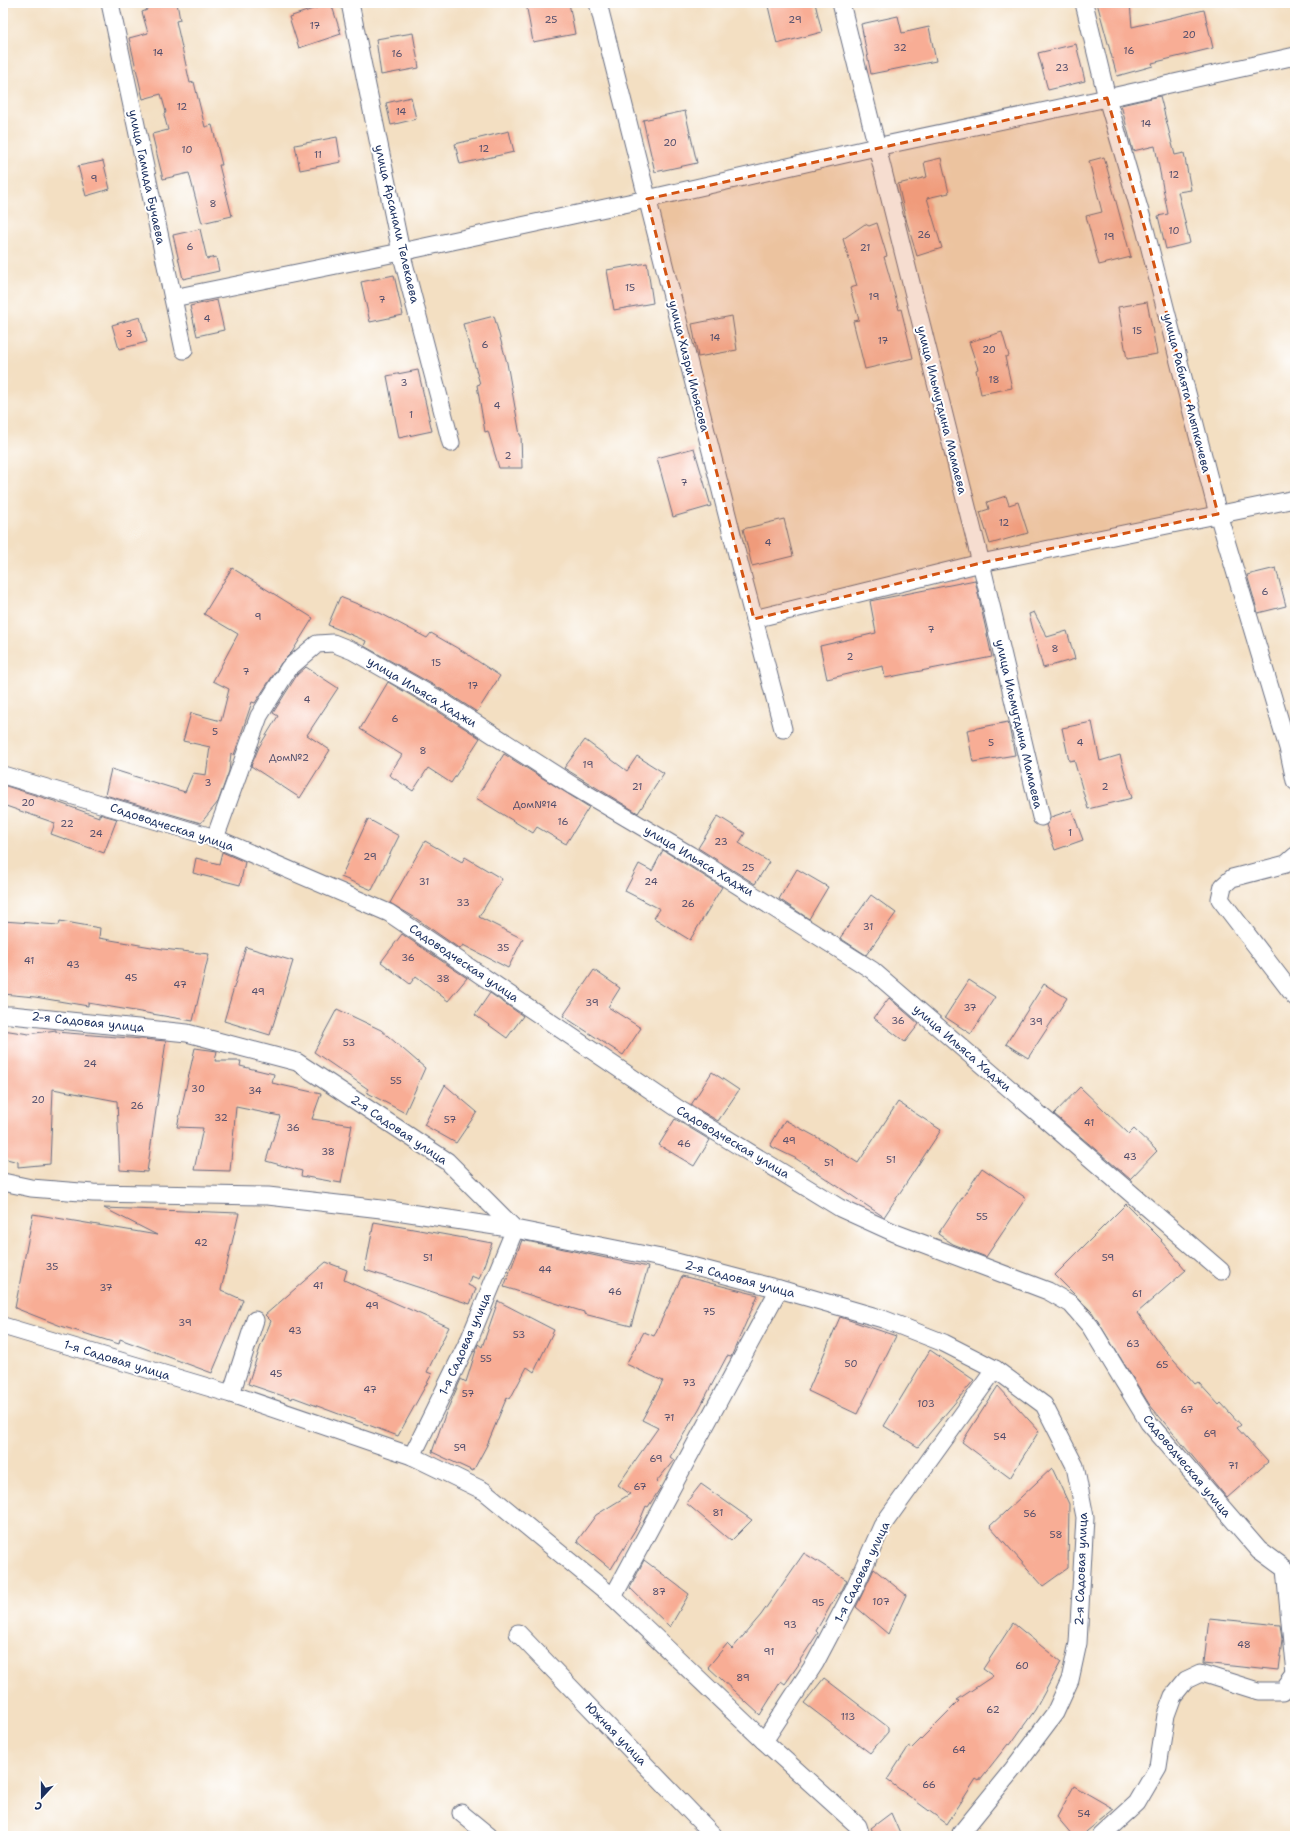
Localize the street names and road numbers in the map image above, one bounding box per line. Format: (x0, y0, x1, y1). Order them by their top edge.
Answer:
street label: улица Гамида Бучаева (125, 108, 169, 246)
street label: улица Арсанали Телекаева (371, 143, 423, 305)
street label: улица Хизри Ильясова (665, 299, 713, 434)
street label: улица Рабията Алыпкачева (1159, 311, 1215, 475)
street label: улица Ильмутдина Мамаева (913, 324, 971, 496)
street label: улица Ильмутдина Мамаева (992, 638, 1046, 811)
street label: улица Ильяса Хаджи (364, 653, 480, 731)
street label: Садоводческая улица (108, 799, 236, 855)
street label: улица Ильяса Хаджи (641, 822, 757, 900)
street label: Садоводческая улица (406, 920, 522, 1006)
street label: улица Ильяса Хаджи (910, 1001, 1015, 1095)
street label: 2-я Садовая улица (31, 1008, 146, 1036)
street label: 2-я Садовая улица (348, 1092, 451, 1169)
street label: Садоводческая улица (674, 1102, 793, 1182)
street label: 2-я Садовая улица (683, 1257, 797, 1302)
street label: 1-я Садовая улица (435, 1290, 495, 1398)
street label: 1-я Садовая улица (62, 1336, 173, 1384)
street label: Садоводческая улица (1139, 1411, 1235, 1521)
street label: 2-я Садовая улица (1071, 1512, 1091, 1626)
street label: 1-я Садовая улица (831, 1518, 894, 1625)
street label: Южная улица (582, 1699, 651, 1769)

